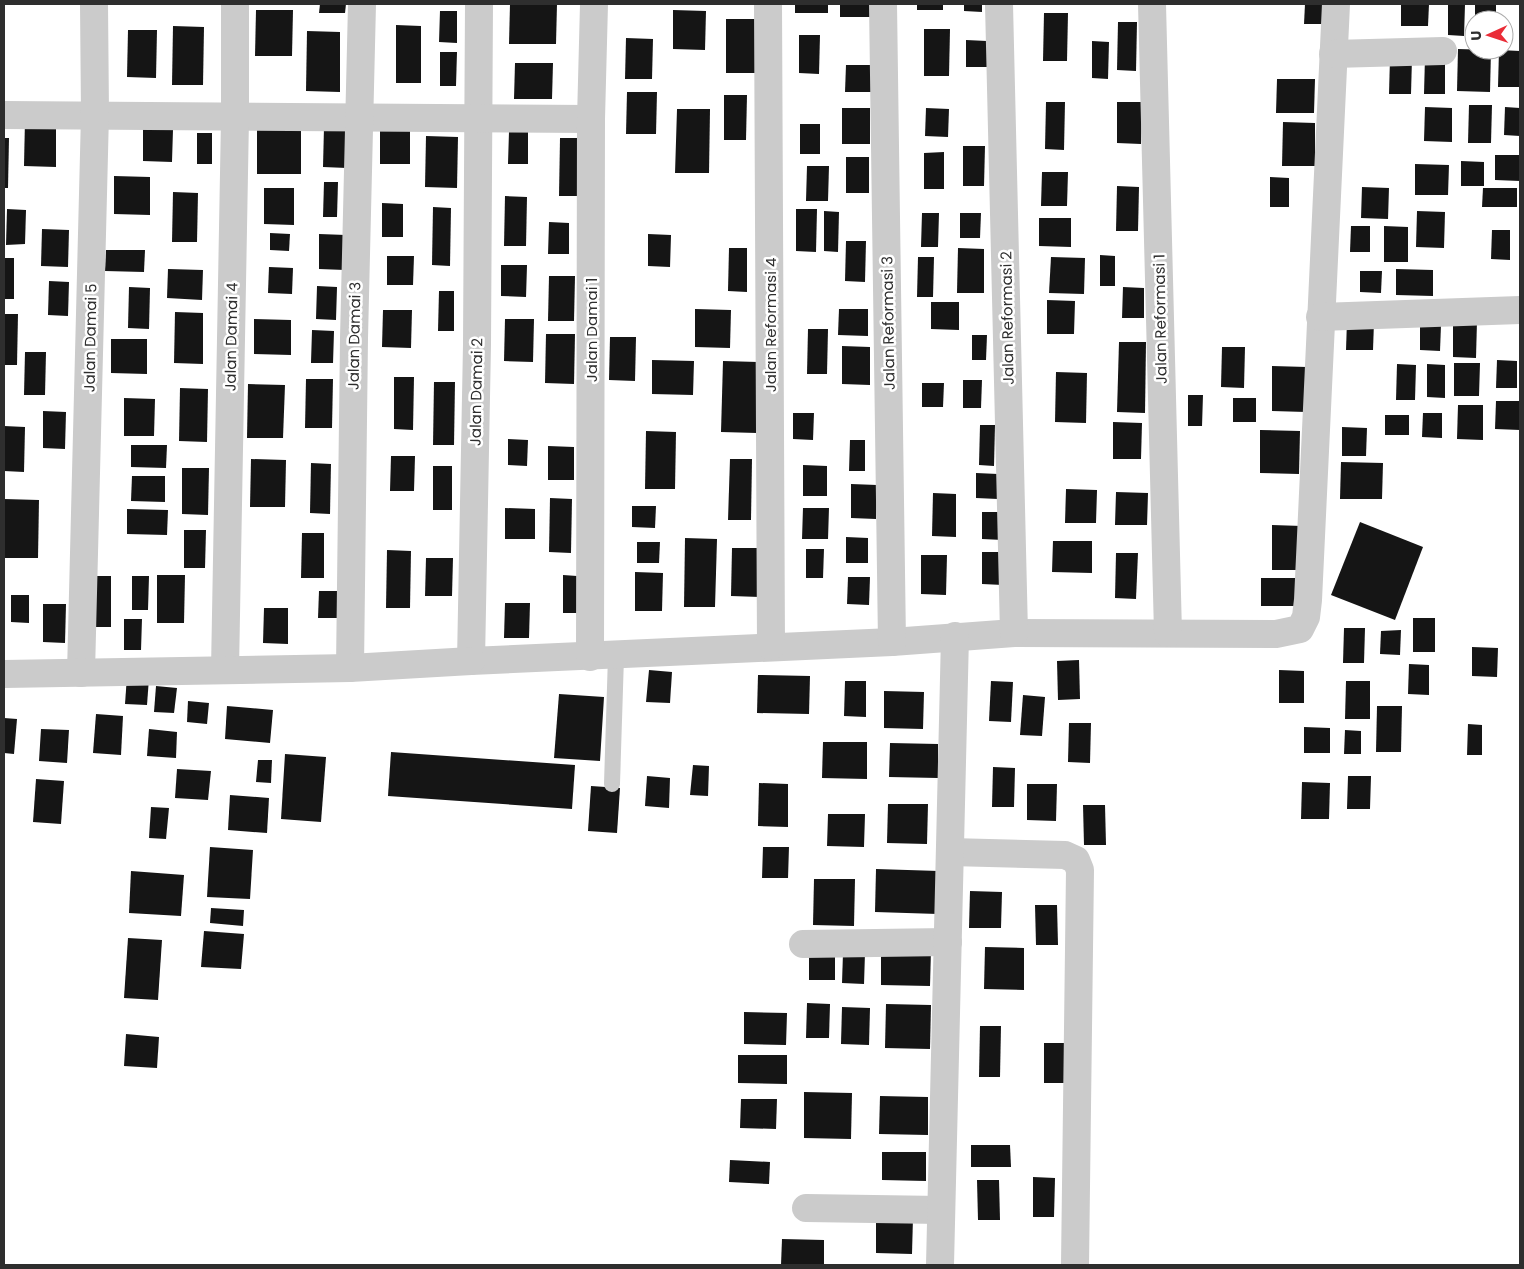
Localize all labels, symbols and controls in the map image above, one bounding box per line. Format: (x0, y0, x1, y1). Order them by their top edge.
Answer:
north arrow (1464, 10, 1514, 60)
text: U (1466, 30, 1486, 41)
street label: Jalan Reformasi 2 (995, 251, 1019, 385)
street label: Jalan Reformasi 1 (1148, 254, 1172, 384)
street label: Jalan Reformasi 3 (876, 256, 900, 390)
street label: Jalan Reformasi 4 (760, 258, 781, 392)
street label: Jalan Damai 1 (581, 278, 602, 382)
street label: Jalan Damai 4 (220, 282, 242, 392)
street label: Jalan Damai 3 (343, 282, 365, 390)
street label: Jalan Damai 5 (79, 283, 101, 393)
street label: Jalan Damai 2 (465, 338, 487, 446)

